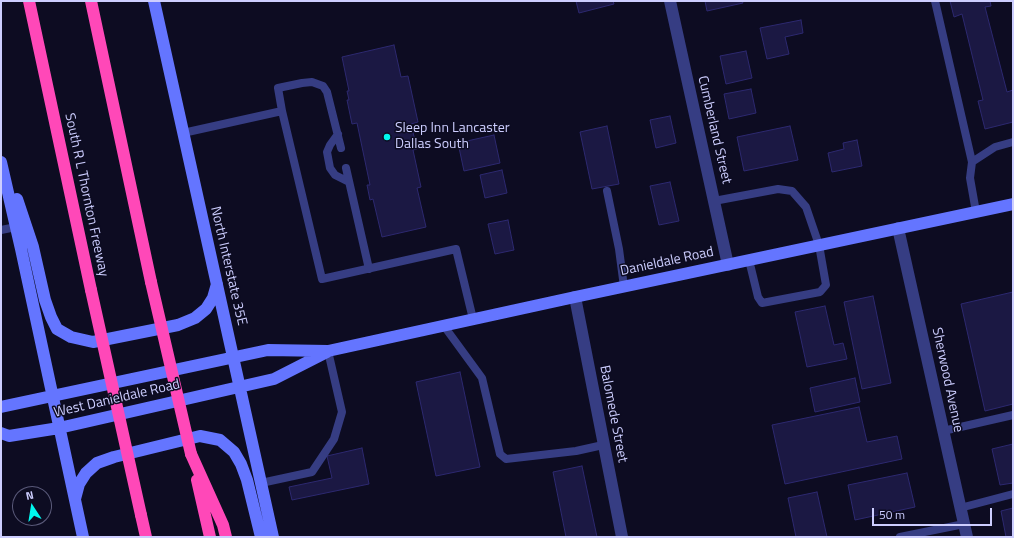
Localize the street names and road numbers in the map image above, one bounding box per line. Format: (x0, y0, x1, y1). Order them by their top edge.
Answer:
street label: Cumberland Street (693, 74, 735, 186)
street label: South R L Thornton Freeway (60, 112, 112, 278)
street label: North Interstate 35E (206, 205, 250, 327)
street label: Danieldale Road (619, 244, 715, 280)
street label: Sherwood Avenue (928, 326, 966, 434)
street label: Balomede Street (595, 364, 631, 464)
street label: West Danieldale Road (52, 376, 182, 422)

